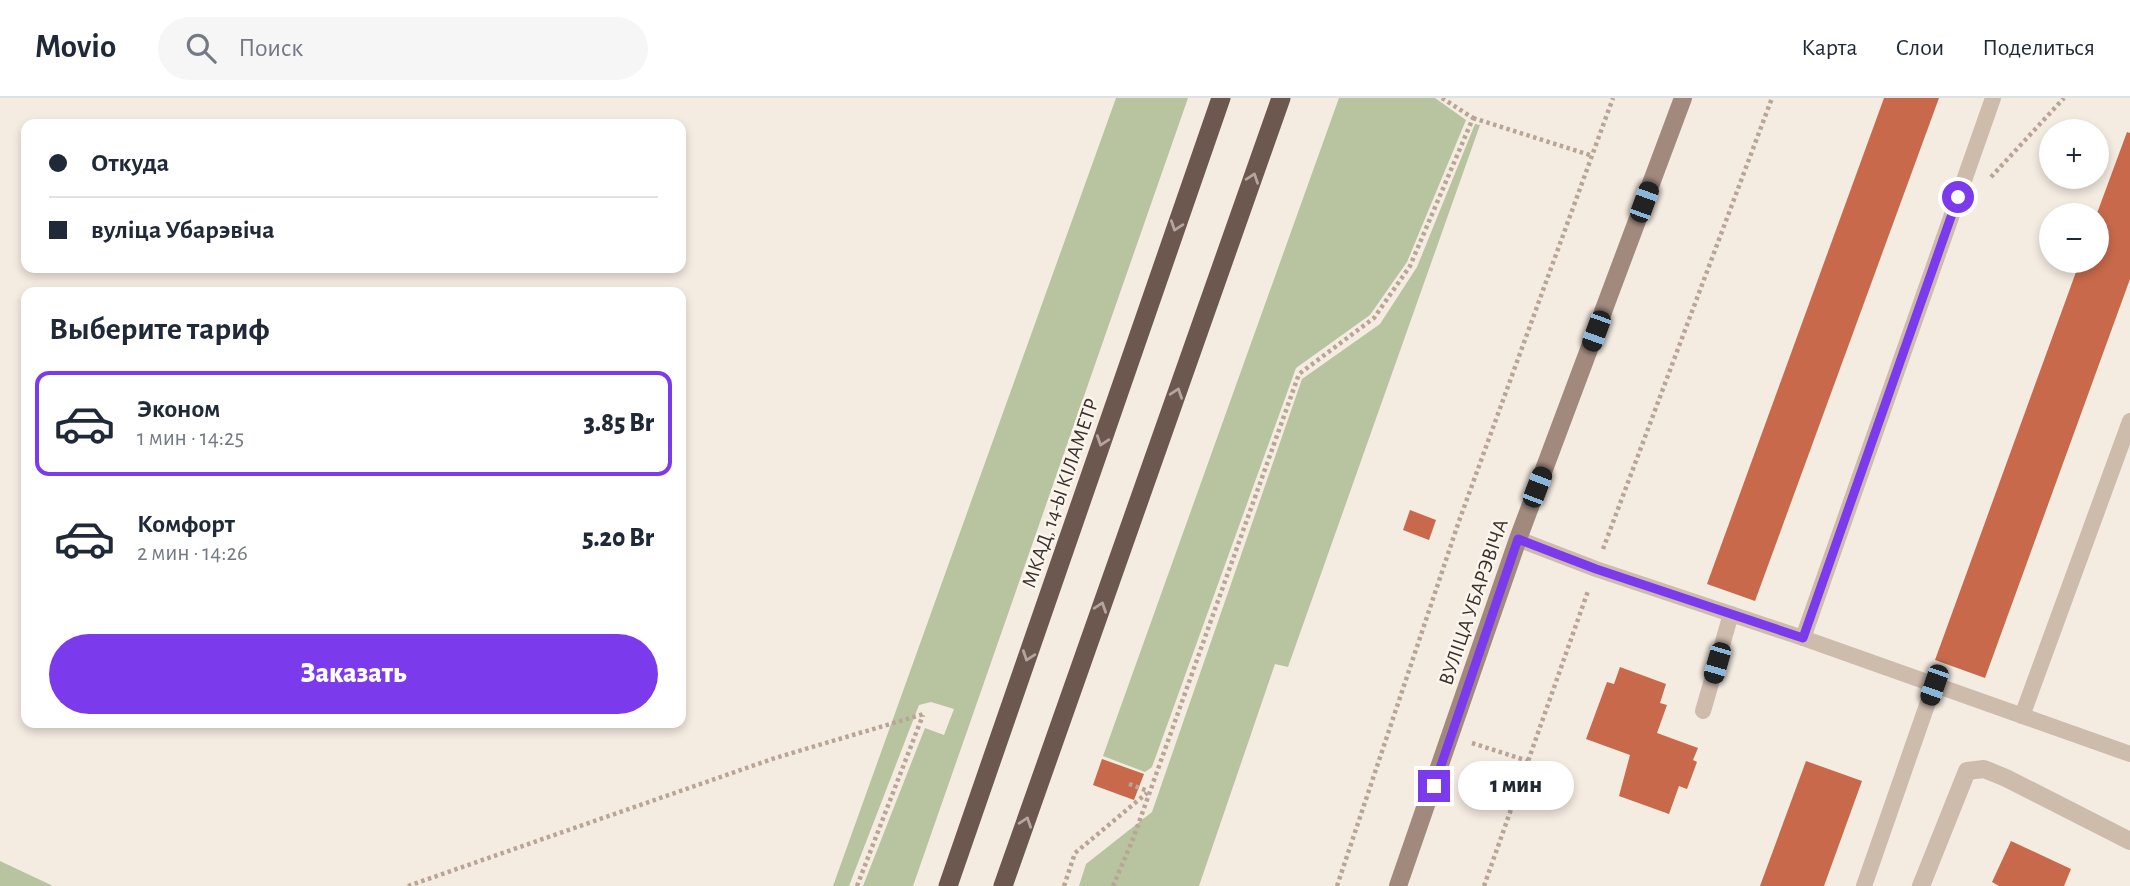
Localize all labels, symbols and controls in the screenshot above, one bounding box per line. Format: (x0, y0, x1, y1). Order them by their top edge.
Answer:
search box (158, 17, 648, 80)
icon: search (182, 29, 220, 67)
text: Movio (35, 31, 116, 64)
text: Поиск (238, 35, 303, 61)
text: Карта (1801, 36, 1857, 60)
text: Слои (1895, 36, 1944, 60)
text: Поделиться (1982, 36, 2095, 60)
map controls (2039, 119, 2109, 273)
button: + (2039, 119, 2109, 189)
text: Откуда (91, 150, 169, 176)
one-way arrow (1245, 173, 1259, 185)
car (1627, 179, 1662, 225)
route start (1942, 181, 1974, 213)
button: − (2039, 203, 2109, 273)
text: вуліца Убарэвіча (91, 217, 274, 243)
one-way arrow (1170, 219, 1184, 232)
car (1579, 308, 1614, 354)
text: Выберите тариф (49, 313, 270, 345)
one-way arrow (1169, 387, 1183, 399)
icon: car (53, 392, 116, 455)
text: Эконом (137, 396, 220, 422)
street label: МКАД, 14-Ы КІЛАМЕТР (1018, 396, 1103, 590)
text: 3.85 Br (584, 410, 654, 436)
text: 1 мин · 14:25 (137, 427, 244, 450)
one-way arrow (1096, 434, 1110, 447)
car (1520, 464, 1555, 510)
icon: car (53, 507, 116, 570)
text: Комфорт (137, 511, 235, 537)
street label: ВУЛІЦА УБАРЭВІЧА (1435, 516, 1512, 688)
text: 5.20 Br (582, 525, 654, 551)
text: 2 мин · 14:26 (137, 542, 248, 565)
one-way arrow (1093, 602, 1107, 614)
button: Заказать (49, 634, 658, 714)
car (1702, 640, 1733, 686)
one-way arrow (1022, 649, 1036, 662)
car (1918, 662, 1951, 708)
callout: 1 мин (1458, 762, 1574, 810)
route end (1418, 770, 1450, 802)
text: 1 мин (1490, 774, 1542, 797)
one-way arrow (1017, 816, 1031, 828)

